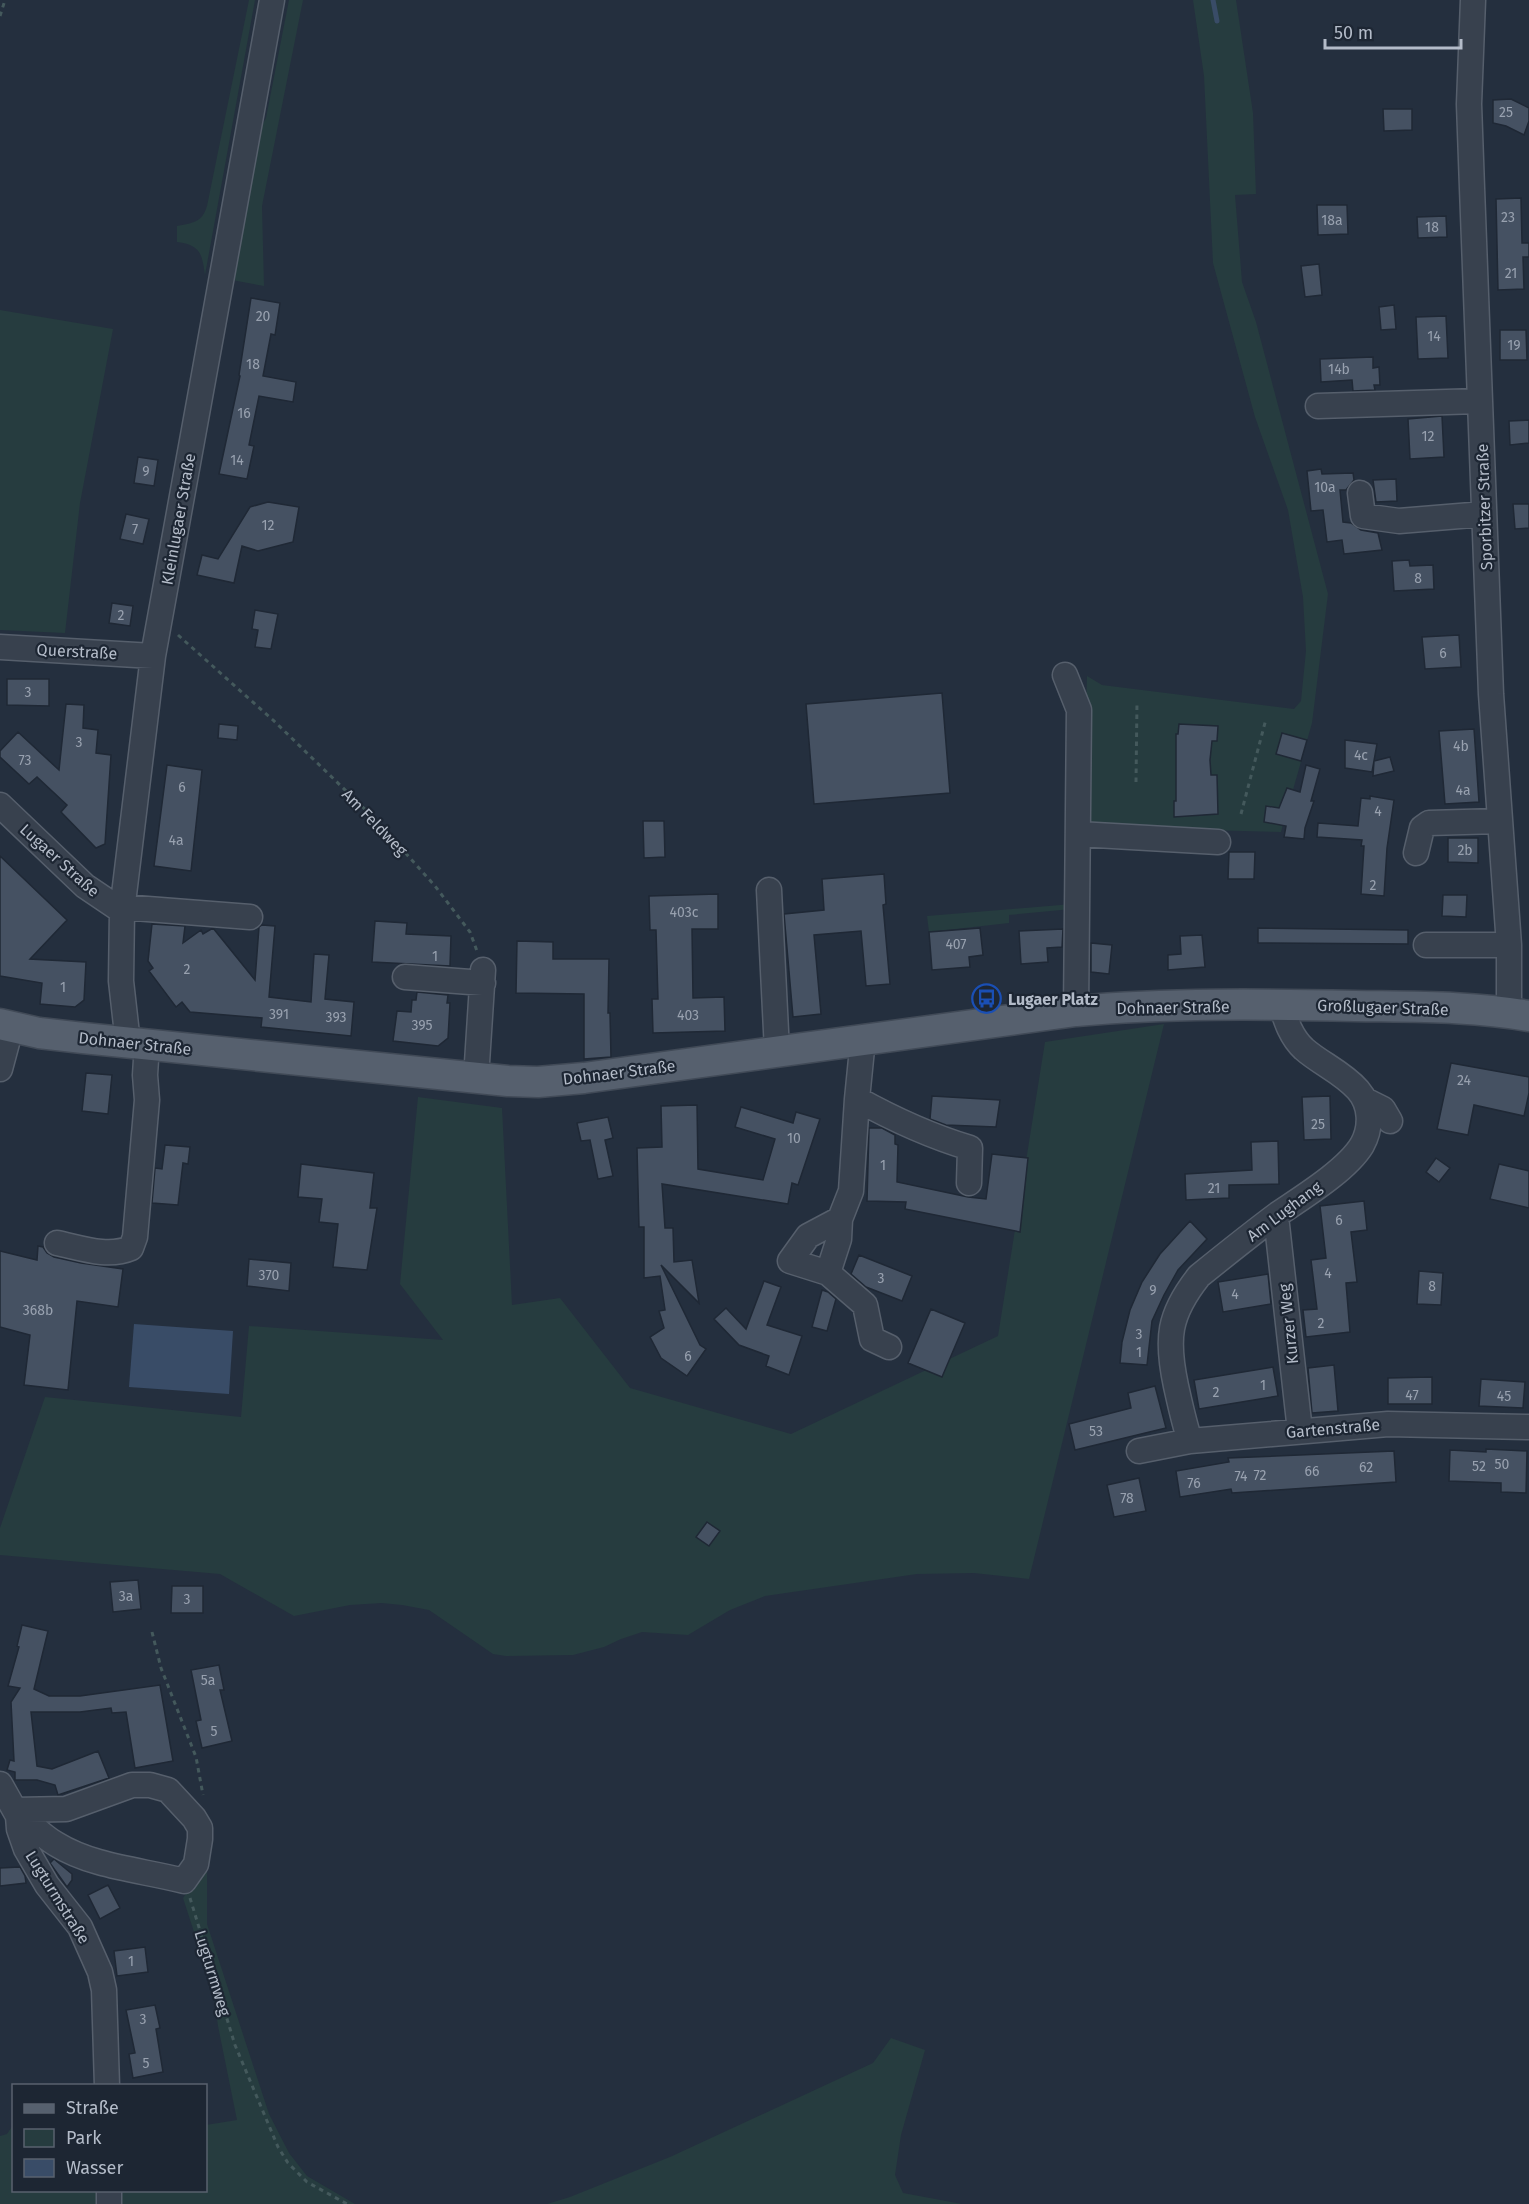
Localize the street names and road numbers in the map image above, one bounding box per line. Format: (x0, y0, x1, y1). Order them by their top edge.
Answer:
street label: Sporbitzer Straße (1473, 443, 1496, 571)
street label: Kleinlugaer Straße (158, 452, 199, 586)
street label: Querstraße (36, 640, 118, 663)
street label: Am Feldweg (338, 785, 412, 860)
street label: Lugaer Straße (16, 820, 103, 901)
street label: Großlugaer Straße (1317, 996, 1449, 1019)
street label: Dohnaer Straße (1116, 997, 1230, 1018)
street label: Dohnaer Straße (78, 1028, 192, 1059)
street label: Dohnaer Straße (562, 1056, 676, 1089)
street label: Am Lughang (1243, 1177, 1326, 1246)
street label: Kurzer Weg (1275, 1282, 1302, 1365)
street label: Gartenstraße (1285, 1415, 1381, 1442)
street label: Lugturmstraße (21, 1847, 94, 1947)
street label: Lugturmweg (190, 1928, 235, 2019)

